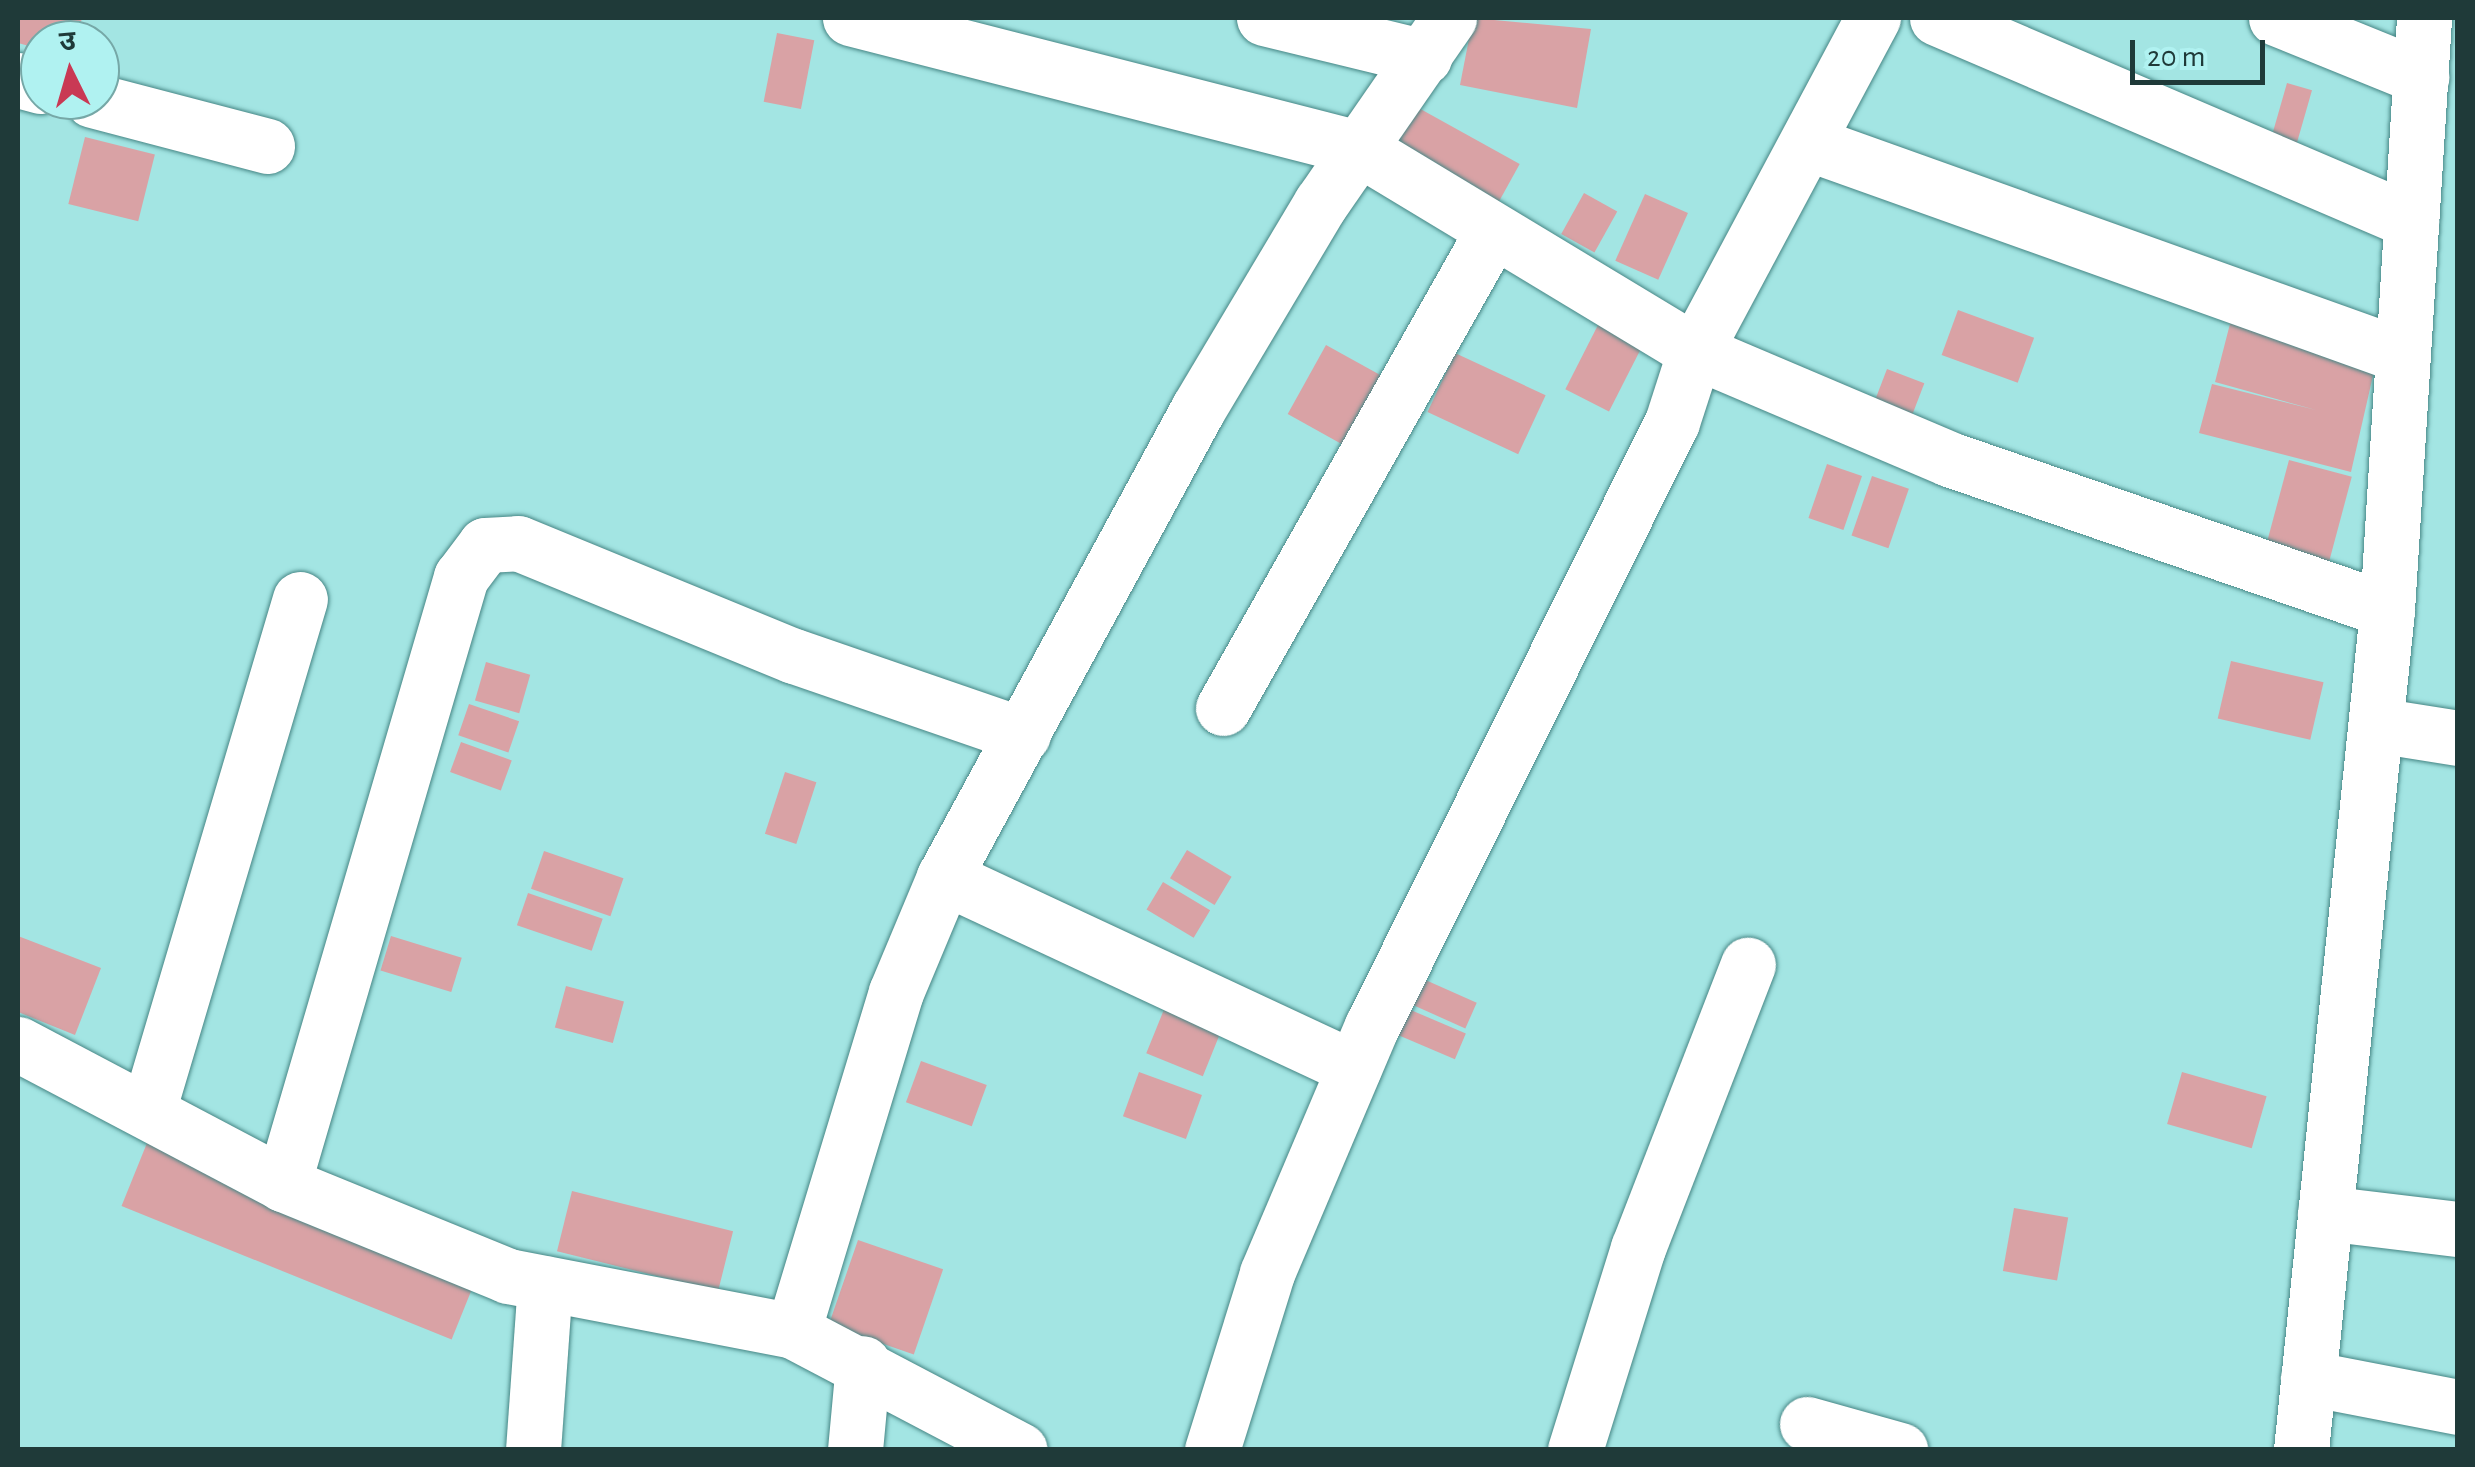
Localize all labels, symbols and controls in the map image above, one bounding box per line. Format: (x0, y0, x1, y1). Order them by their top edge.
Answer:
north arrow (20, 20, 120, 120)
scale bar (2135, 20, 2270, 82)
text: उ (58, 27, 77, 57)
text: 20 m (2147, 42, 2205, 72)

